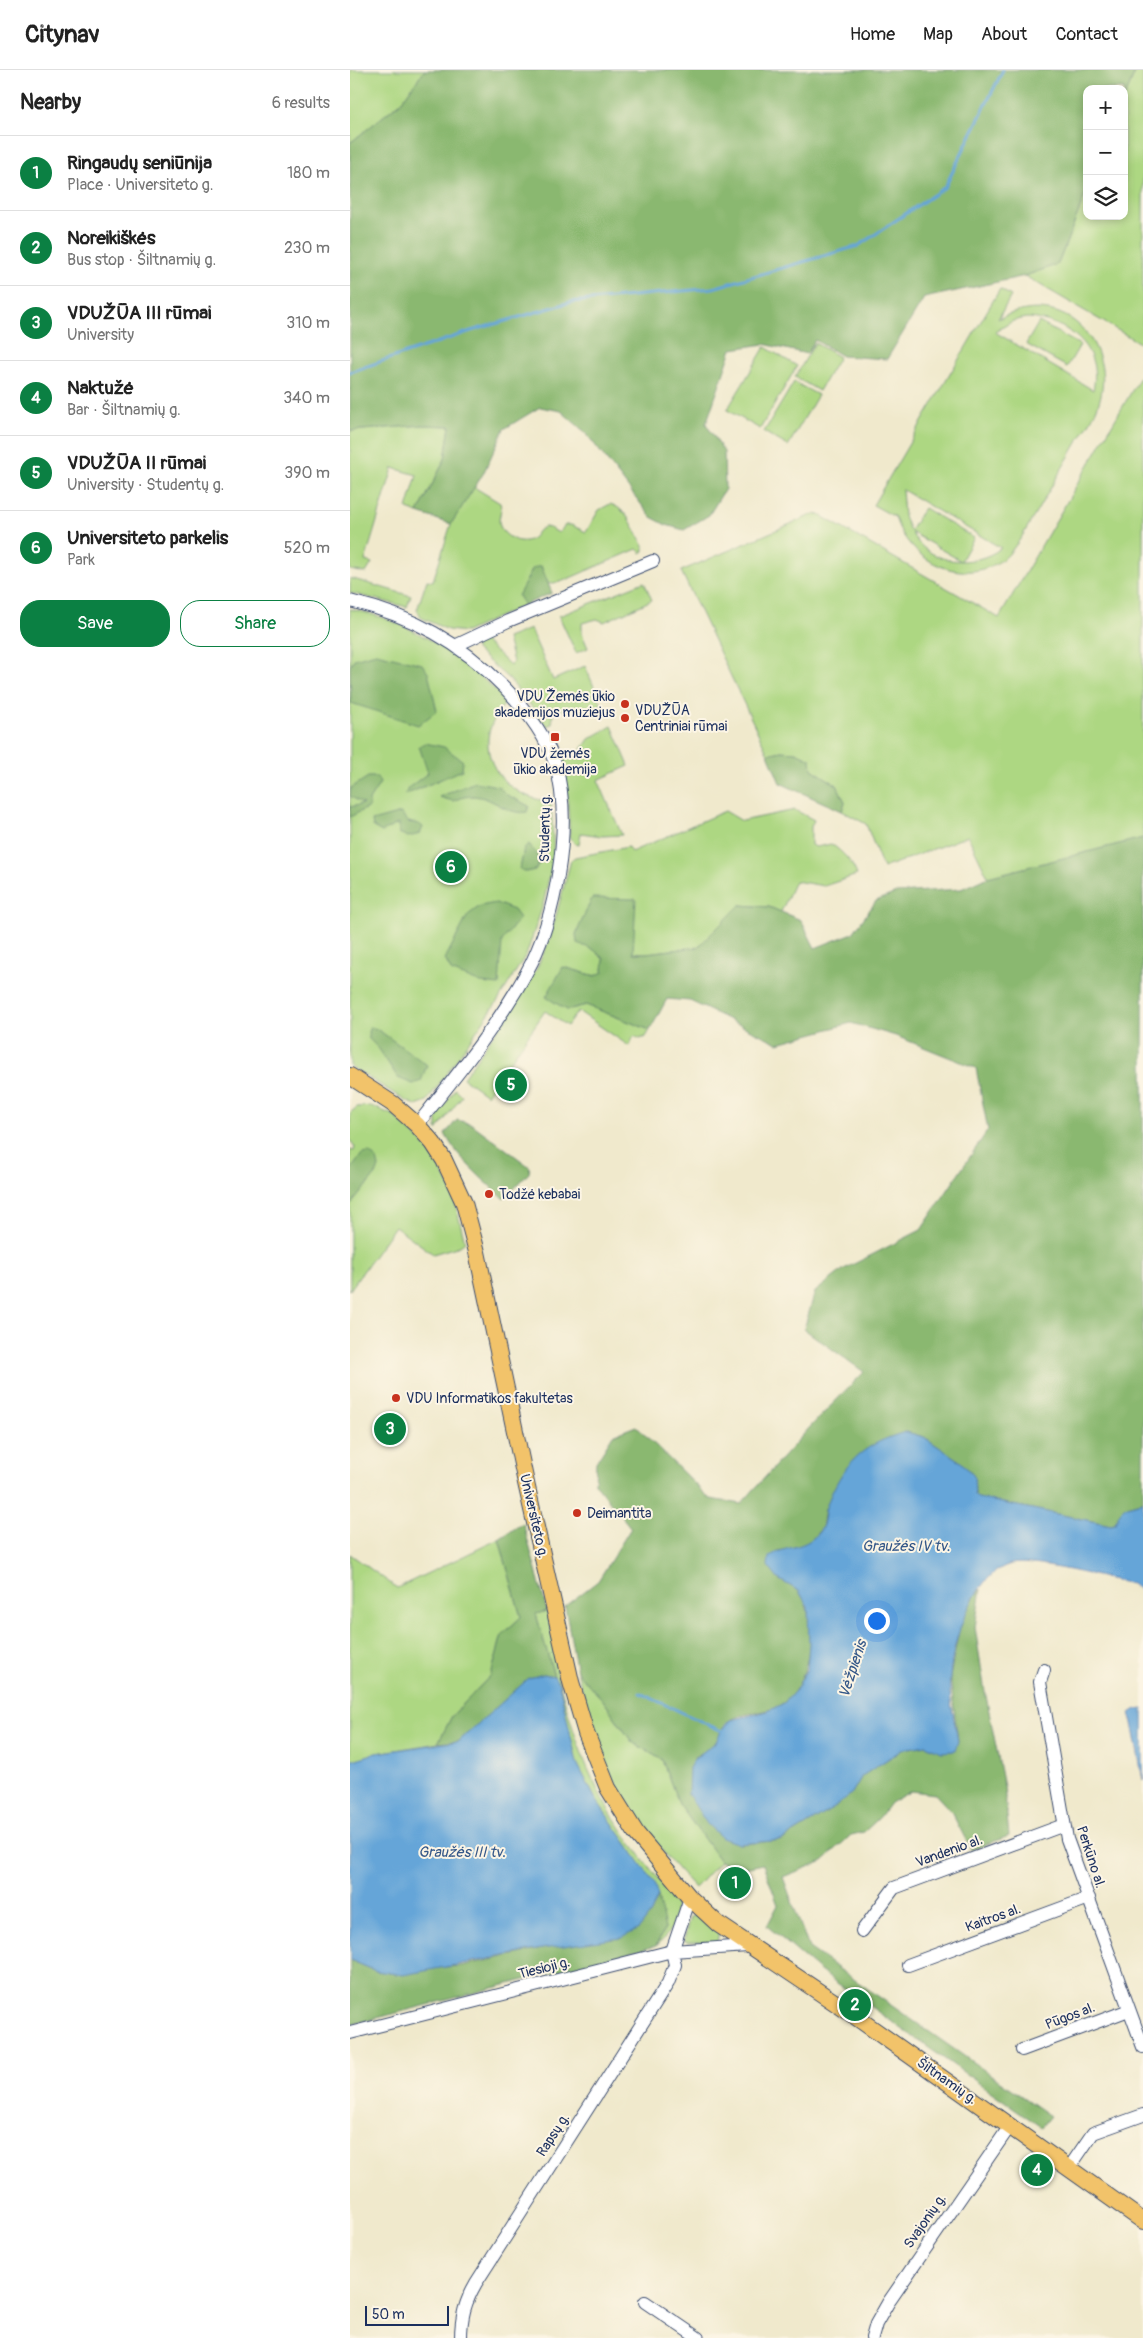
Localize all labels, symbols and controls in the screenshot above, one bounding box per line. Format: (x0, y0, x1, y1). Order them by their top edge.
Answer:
text: Citynav (25, 20, 100, 49)
text: Home (850, 23, 895, 46)
text: Map (923, 23, 953, 46)
text: About (981, 23, 1027, 46)
text: Contact (1055, 23, 1118, 46)
map controls (1083, 85, 1128, 220)
button: + (1083, 85, 1128, 130)
text: Nearby (20, 89, 81, 116)
text: 6 results (272, 93, 330, 113)
button: − (1083, 130, 1128, 175)
text: Ringaudų seniūnija (67, 151, 212, 175)
text: 1 (33, 163, 39, 183)
text: 180 m (287, 163, 330, 183)
text: Place · Universiteto g. (67, 175, 213, 195)
button: layers (1083, 175, 1128, 220)
text: Noreikiškės (67, 226, 156, 250)
text: 2 (32, 238, 40, 258)
text: 230 m (284, 238, 330, 258)
text: Bus stop · Šiltnamių g. (67, 250, 216, 270)
text: VDUŽŪA III rūmai (67, 301, 211, 325)
text: 3 (32, 313, 40, 333)
text: 310 m (286, 313, 330, 333)
text: University (67, 325, 134, 345)
text: Naktužė (67, 376, 134, 400)
text: 4 (31, 388, 41, 408)
text: 340 m (283, 388, 330, 408)
text: Bar · Šiltnamių g. (67, 400, 181, 420)
text: VDUŽŪA II rūmai (67, 451, 206, 475)
text: 5 (32, 463, 40, 483)
text: 390 m (284, 463, 330, 483)
text: University · Studentų g. (67, 475, 224, 495)
text: Universiteto parkelis (67, 526, 228, 550)
text: 6 (31, 538, 41, 558)
text: 520 m (284, 538, 330, 558)
text: Park (67, 550, 95, 570)
button: Save (20, 600, 170, 647)
button: Share (180, 600, 330, 647)
place label: VDU Žemės ūkio akademijos muziejus (495, 688, 616, 721)
marker: VDU Žemės ūkio akademijos muziejus (619, 698, 631, 710)
place label: VDUŽŪA Centriniai rūmai (635, 701, 728, 735)
marker: VDUŽŪA Centriniai rūmai (619, 712, 631, 724)
marker: VDU žemės ūkio akademija (549, 731, 561, 743)
place label: VDU žemės ūkio akademija (513, 745, 597, 778)
street label: Studentų g. (536, 794, 554, 862)
pin: 6 (435, 848, 467, 886)
pin: 5 (495, 1066, 527, 1104)
place label: Todžė kebabai (499, 1186, 581, 1203)
marker: Todžė kebabai (483, 1188, 495, 1200)
place label: VDU Informatikos fakultetas (406, 1390, 574, 1407)
marker: VDU Informatikos fakultetas (390, 1392, 402, 1404)
pin: 3 (374, 1410, 406, 1448)
street label: Universiteto g. (516, 1472, 552, 1560)
place label: Deimantita (587, 1505, 651, 1522)
marker: Deimantita (571, 1507, 583, 1519)
water label: Graužės IV tv. (862, 1537, 950, 1556)
your location (864, 1608, 890, 1634)
water label: Vėžpienis (835, 1636, 872, 1700)
street label: Perkūno al. (1073, 1824, 1109, 1890)
street label: Vandenio al. (913, 1831, 985, 1871)
water label: Graužės III tv. (418, 1843, 506, 1862)
pin: 1 (719, 1864, 751, 1902)
street label: Kaitros al. (963, 1900, 1023, 1936)
street label: Tiesioji g. (517, 1953, 571, 1983)
pin: 2 (839, 1986, 871, 2024)
street label: Pūgos al. (1043, 1999, 1097, 2033)
street label: Šiltnamių g. (914, 2053, 981, 2108)
street label: Rapsų g. (533, 2110, 573, 2160)
pin: 4 (1021, 2151, 1053, 2189)
street label: Svajonių g. (900, 2191, 950, 2251)
scale bar (365, 2303, 449, 2326)
text: 50 m (372, 2306, 405, 2323)

